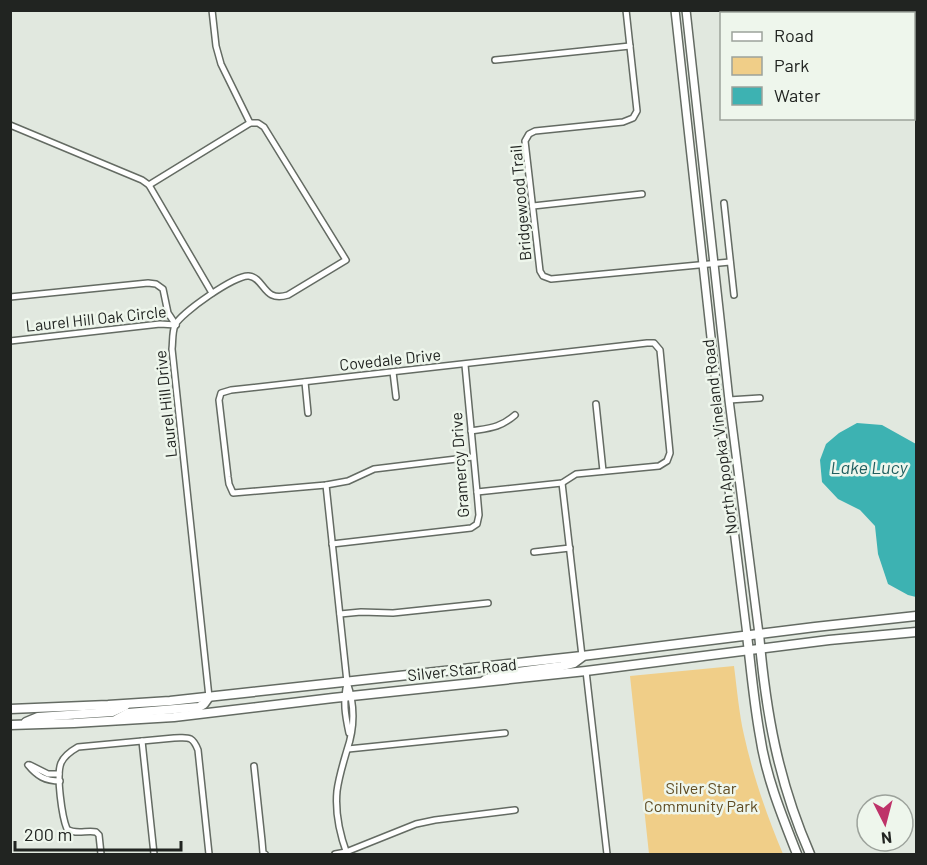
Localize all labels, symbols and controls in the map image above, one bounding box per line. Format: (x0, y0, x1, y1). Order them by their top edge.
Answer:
legend (720, 12, 915, 120)
text: Road (774, 24, 814, 46)
text: Park (774, 54, 809, 76)
text: Water (774, 84, 821, 106)
street label: Bridgewood Trail (505, 144, 535, 262)
street label: Laurel Hill Oak Circle (25, 301, 167, 335)
street label: North Apopka Vineland Road (698, 338, 740, 536)
street label: Covedale Drive (338, 344, 442, 374)
street label: Laurel Hill Drive (150, 349, 180, 459)
street label: Gramercy Drive (446, 412, 472, 518)
water label: Lake Lucy (831, 456, 908, 478)
street label: Silver Star Road (406, 654, 518, 684)
park label: Silver Star Community Park (644, 778, 758, 815)
north arrow (855, 793, 915, 853)
scale bar (15, 814, 182, 852)
text: 200 m (24, 823, 72, 845)
text: N (880, 828, 893, 848)

